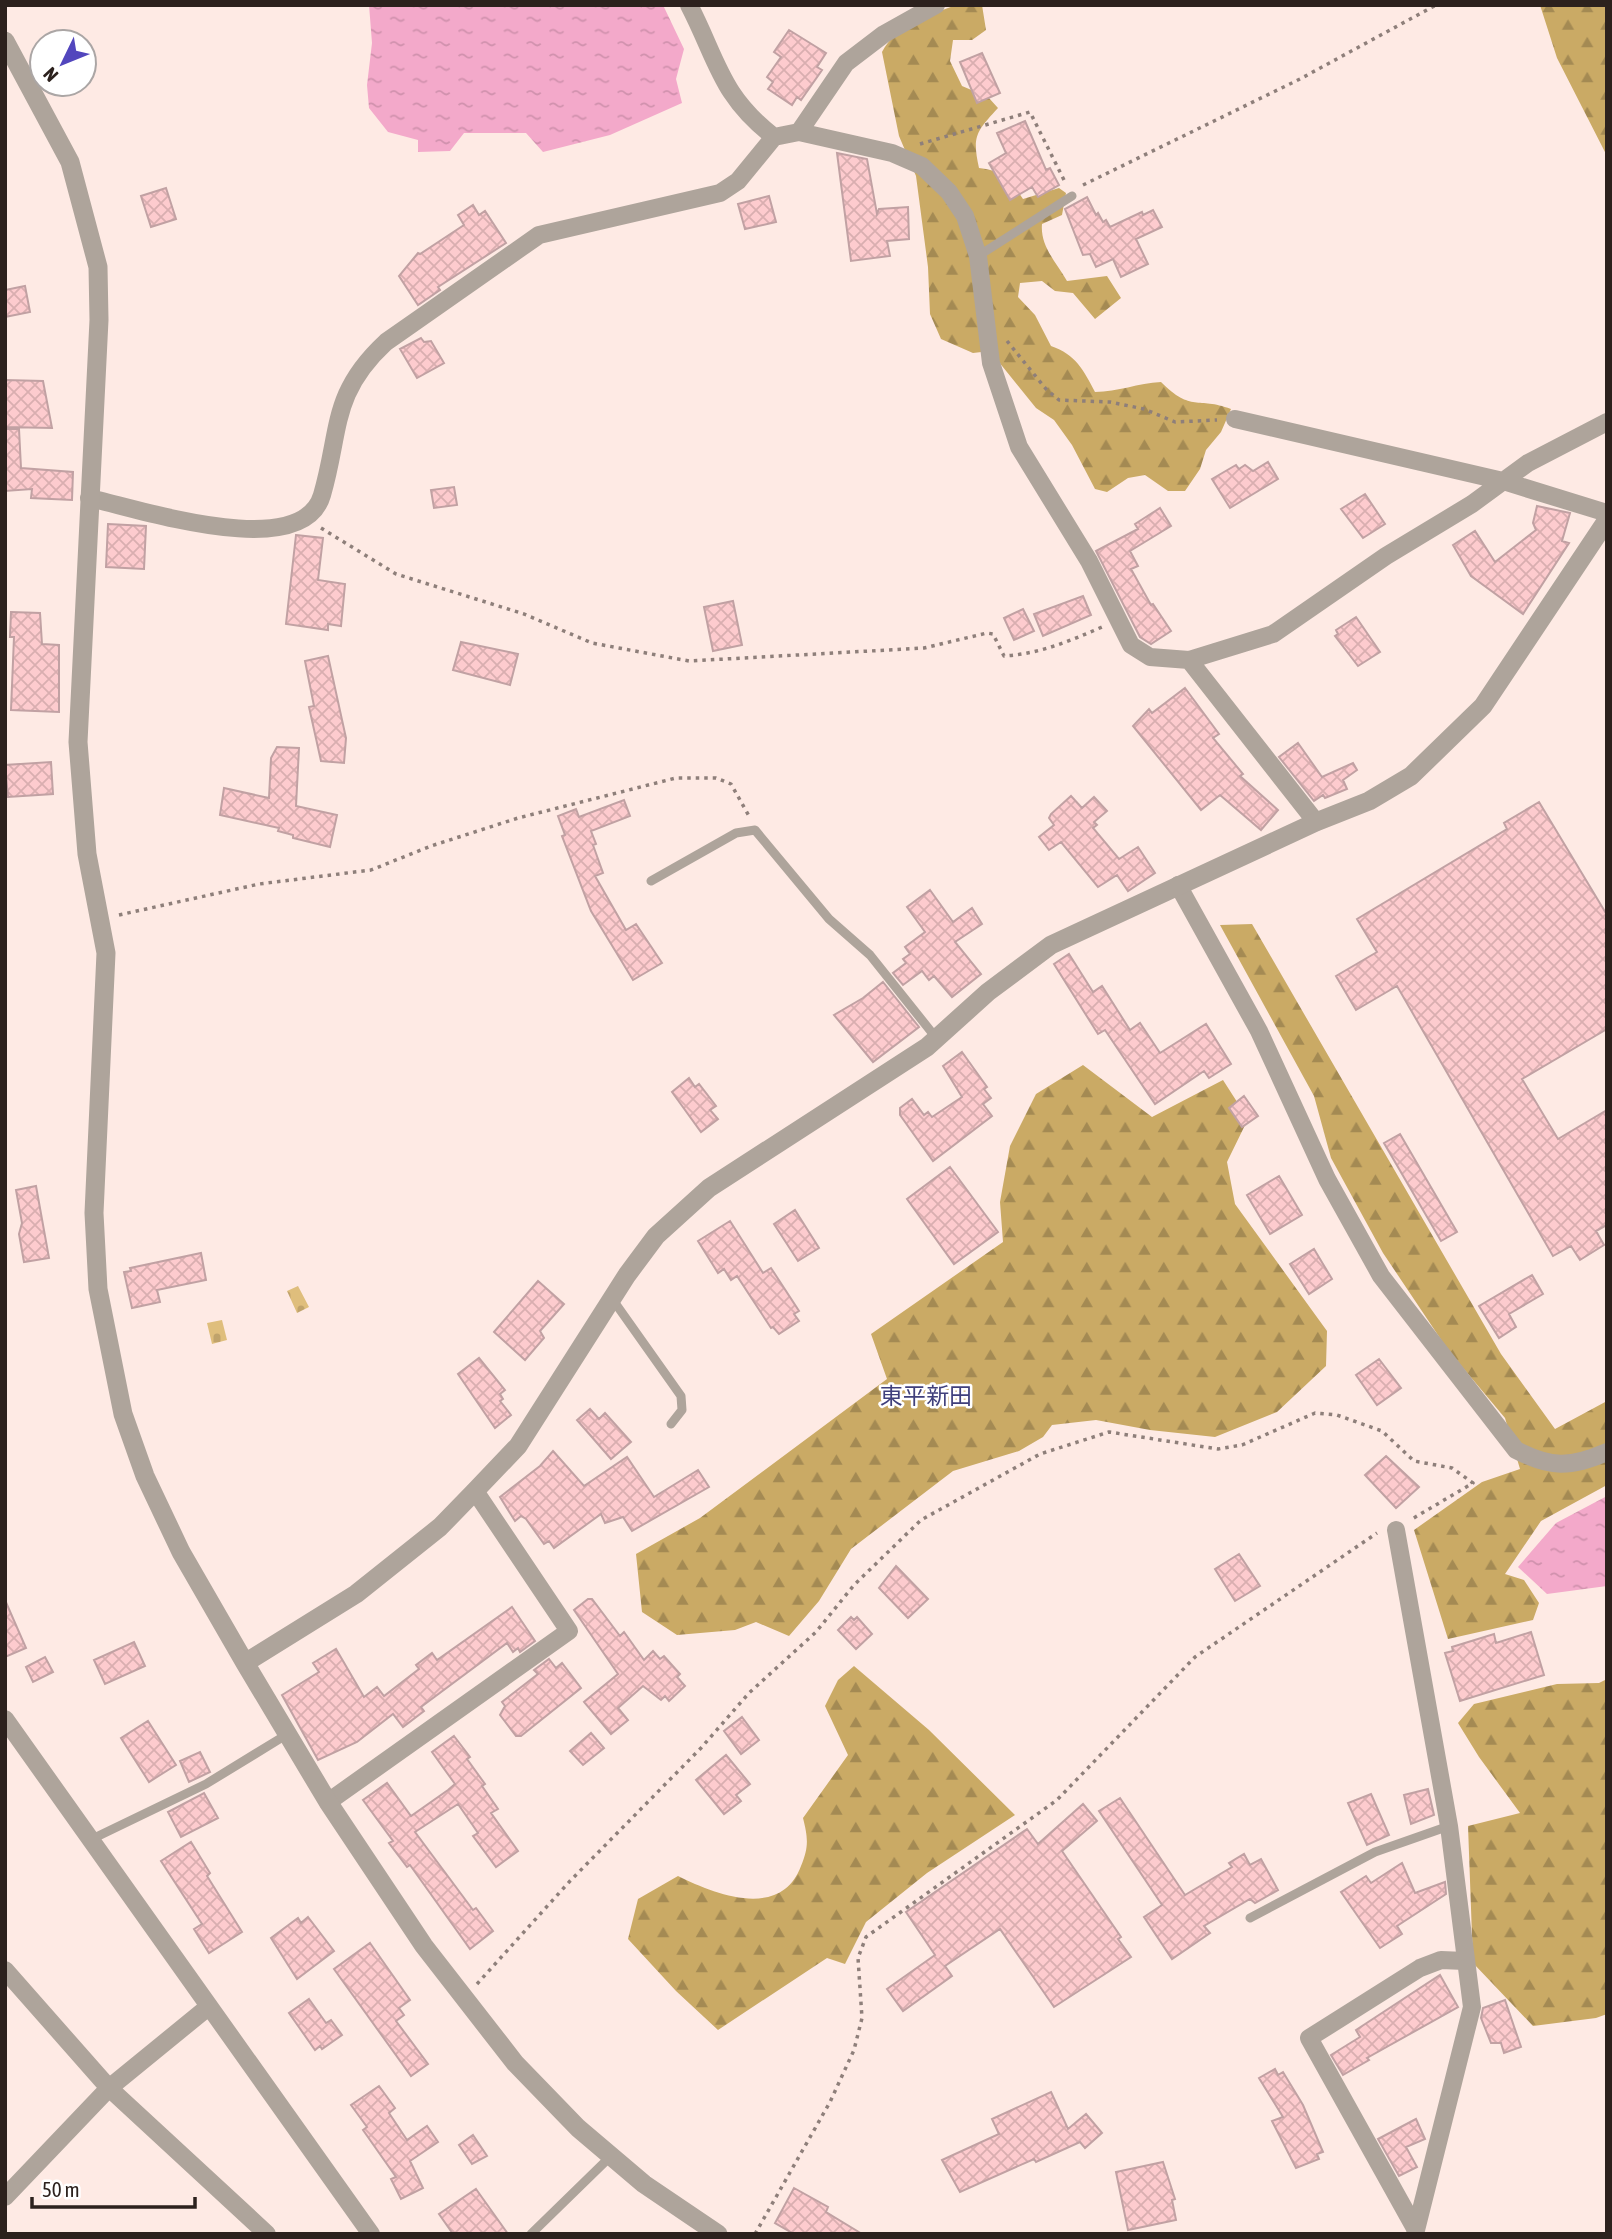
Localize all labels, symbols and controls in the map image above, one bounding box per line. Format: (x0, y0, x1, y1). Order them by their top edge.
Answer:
north arrow (28, 28, 98, 98)
text: N (39, 63, 62, 86)
district label: 東平新田 (880, 1383, 972, 1409)
scale bar (32, 2166, 194, 2210)
text: 50 m (42, 2177, 80, 2201)

